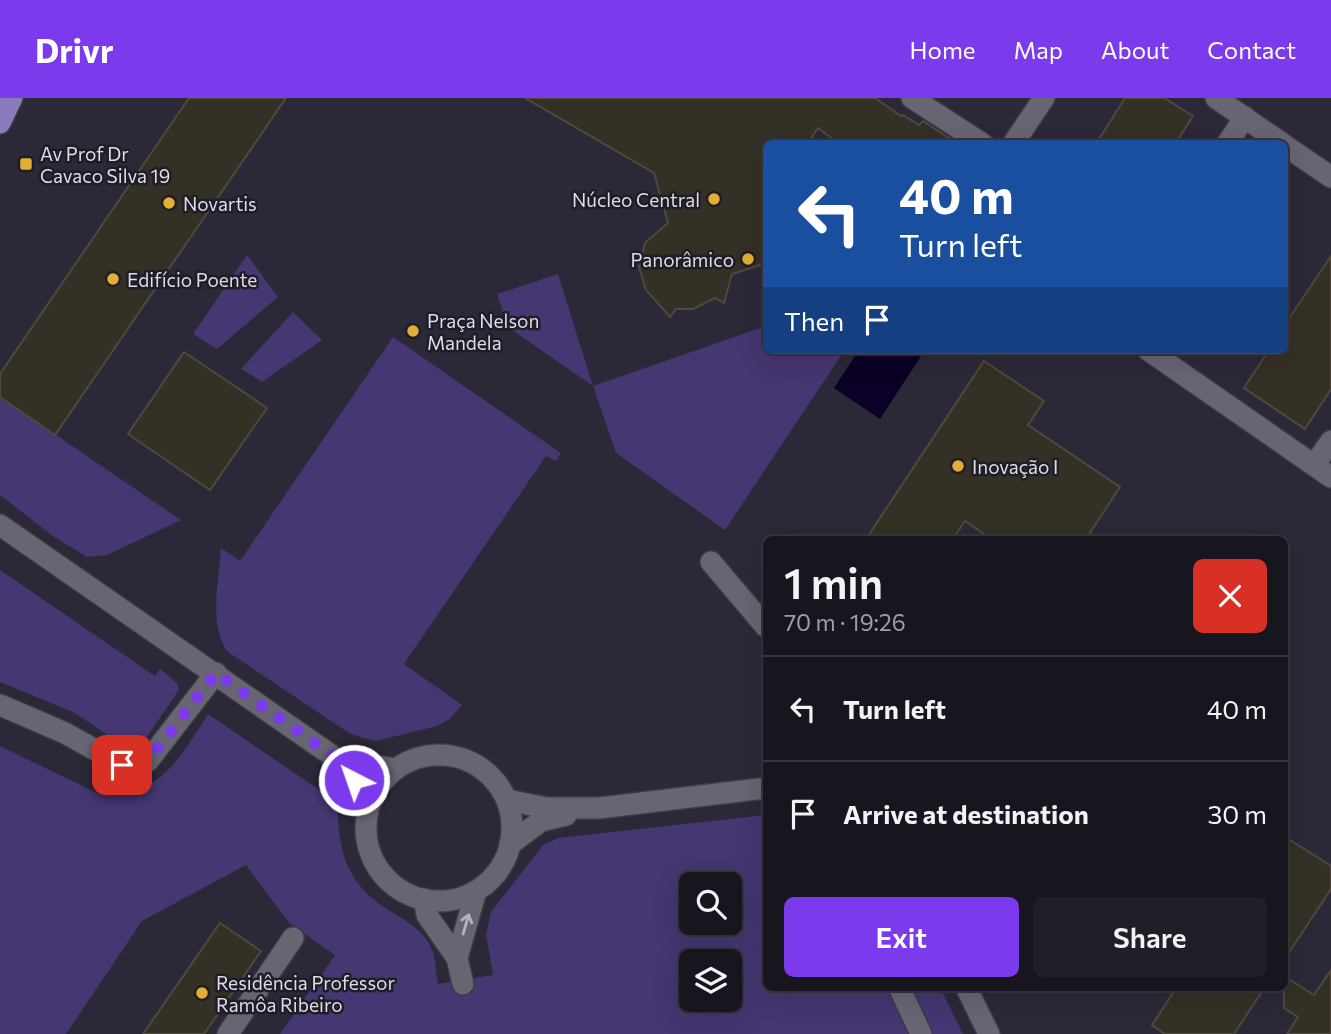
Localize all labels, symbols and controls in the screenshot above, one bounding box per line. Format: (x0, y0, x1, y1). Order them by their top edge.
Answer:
text: Drivr (35, 29, 114, 70)
text: Home (910, 35, 976, 64)
text: Map (1014, 35, 1063, 64)
text: About (1101, 35, 1169, 64)
text: Contact (1207, 35, 1296, 64)
place label: Av Prof Dr Cavaco Silva 19 (40, 142, 170, 187)
marker: Av Prof Dr Cavaco Silva 19 (18, 156, 34, 172)
text: 40 m (899, 164, 1014, 224)
icon: left (784, 168, 875, 259)
place label: Núcleo Central (572, 188, 700, 211)
marker: Núcleo Central (706, 191, 722, 207)
place label: Novartis (183, 192, 257, 215)
marker: Novartis (161, 195, 177, 211)
text: Turn left (899, 224, 1023, 264)
place label: Panorâmico (630, 248, 734, 271)
marker: Panorâmico (740, 251, 756, 267)
place label: Edifício Poente (127, 268, 257, 291)
marker: Edifício Poente (105, 271, 121, 287)
icon: arrive (858, 301, 896, 339)
text: Then (784, 305, 844, 336)
place label: Praça Nelson Mandela (427, 309, 539, 354)
marker: Praça Nelson Mandela (405, 323, 421, 339)
place label: Inovação I (972, 455, 1058, 478)
marker: Inovação I (950, 458, 966, 474)
text: 1 min (784, 556, 883, 608)
button: close (1193, 559, 1267, 633)
text: 70 m · 19:26 (784, 608, 906, 636)
icon: left (784, 690, 822, 728)
text: Turn left (843, 693, 946, 724)
text: 40 m (1207, 693, 1267, 724)
pin (92, 735, 152, 795)
position arrow (317, 743, 391, 817)
icon: arrive (103, 746, 141, 784)
icon: arrive (784, 795, 822, 833)
text: Arrive at destination (843, 798, 1089, 829)
text: 30 m (1208, 798, 1267, 829)
map controls (679, 872, 742, 1012)
button: search (679, 872, 742, 935)
button: Exit (784, 897, 1019, 977)
button: Share (1033, 897, 1267, 977)
one-way arrow (460, 914, 473, 936)
button: layers (679, 949, 742, 1012)
place label: Residência Professor Ramôa Ribeiro (216, 971, 395, 1016)
marker: Residência Professor Ramôa Ribeiro (194, 985, 210, 1001)

